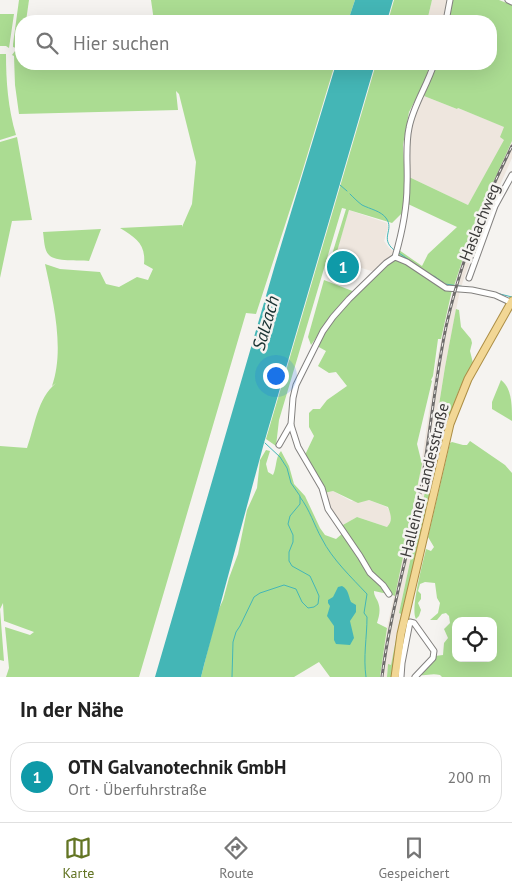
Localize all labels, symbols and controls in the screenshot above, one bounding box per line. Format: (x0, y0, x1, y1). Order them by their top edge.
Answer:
search box (15, 15, 497, 70)
icon: search (33, 29, 61, 57)
text: Hier suchen (73, 31, 169, 55)
street label: Haslachweg (454, 180, 504, 264)
pin: 1 (327, 248, 359, 286)
water label: Salzach (247, 293, 284, 353)
your location (263, 363, 289, 389)
street label: Halleiner Landesstraße (395, 401, 453, 559)
map controls (452, 617, 497, 662)
button: locate (452, 617, 497, 662)
text: In der Nähe (20, 696, 124, 723)
text: OTN Galvanotechnik GmbH (68, 755, 286, 779)
text: 1 (32, 767, 42, 787)
text: 200 m (448, 767, 491, 787)
text: Ort · Überfuhrstraße (68, 779, 207, 799)
tab: Karte (62, 834, 94, 882)
tab: Route (219, 834, 254, 882)
tab: Gespeichert (379, 834, 450, 882)

